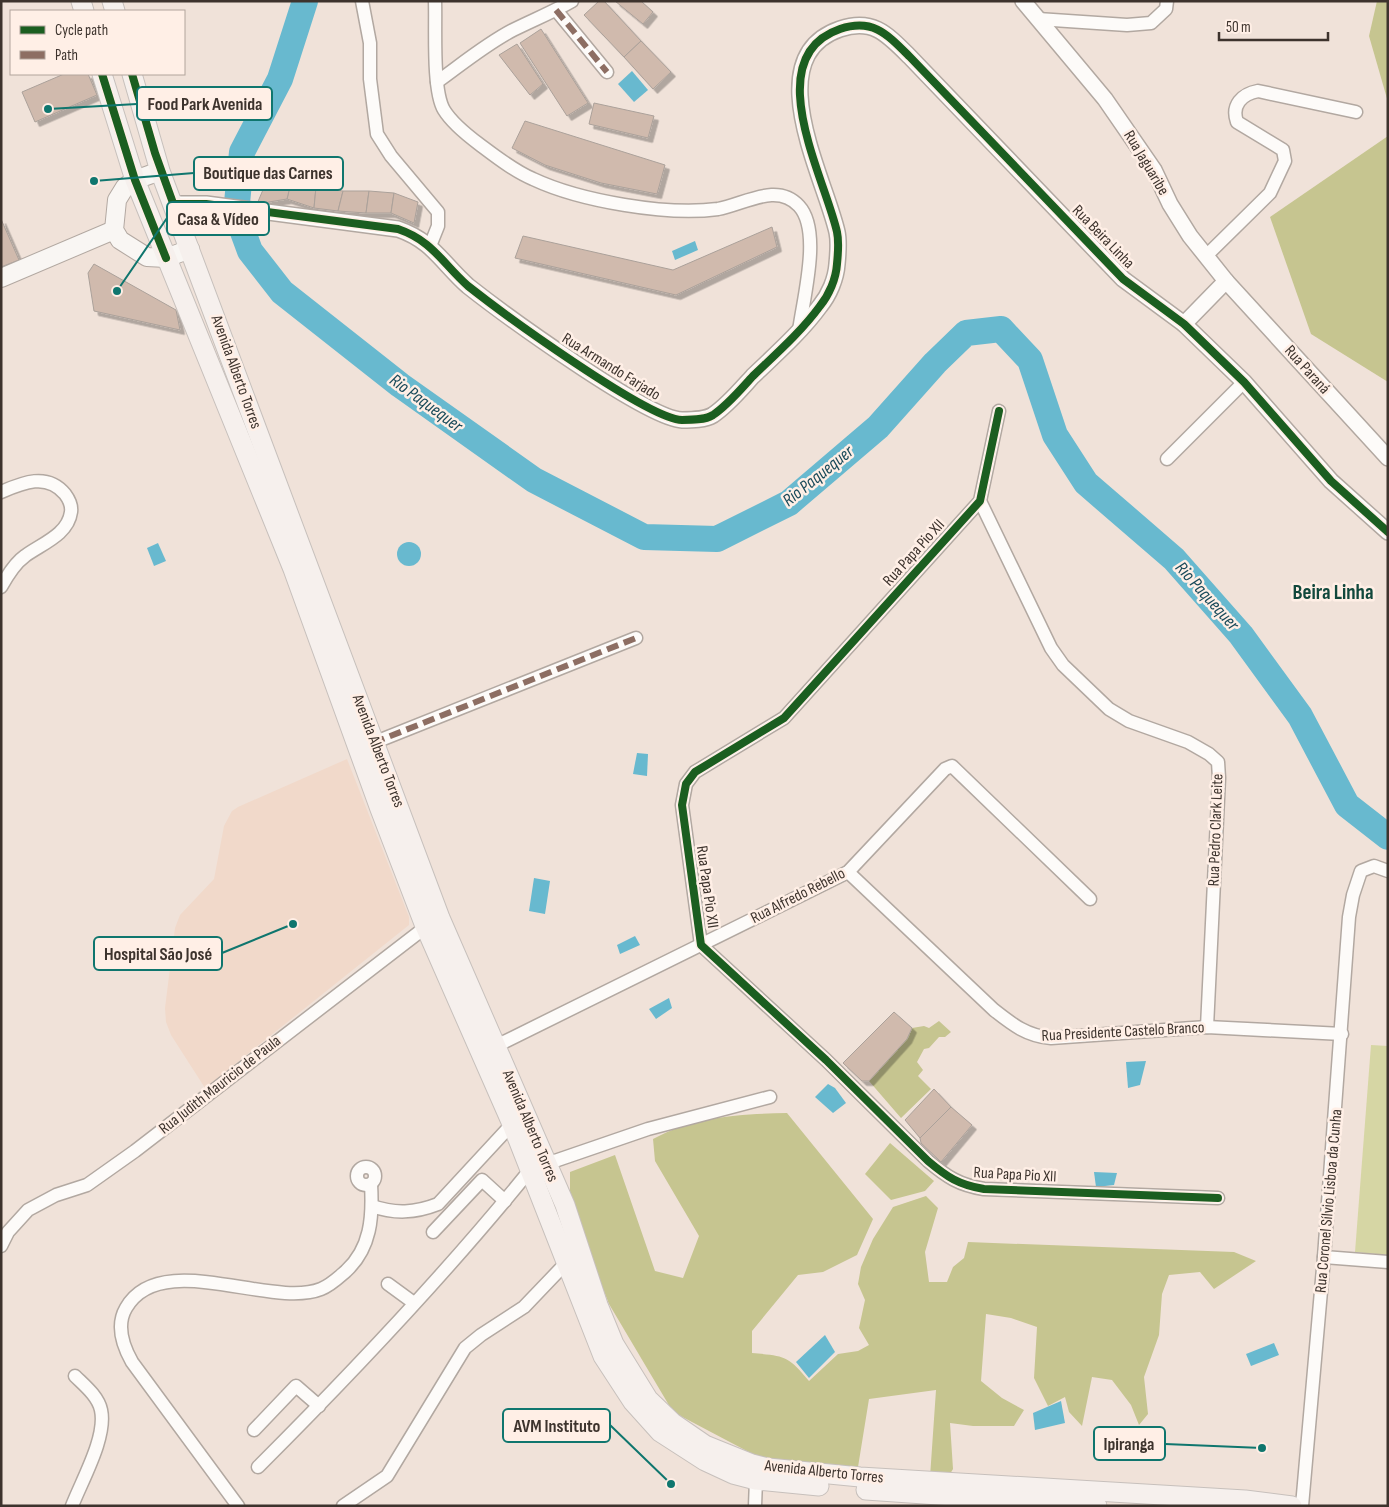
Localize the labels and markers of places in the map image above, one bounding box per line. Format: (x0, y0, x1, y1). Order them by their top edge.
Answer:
callout: Food Park Avenida (137, 87, 272, 120)
callout: Boutique das Carnes (194, 157, 343, 190)
callout: Casa & Vídeo (167, 202, 269, 235)
callout: Hospital São José (94, 937, 222, 970)
callout: AVM Instituto (503, 1409, 610, 1442)
callout: Ipiranga (1094, 1427, 1165, 1460)

